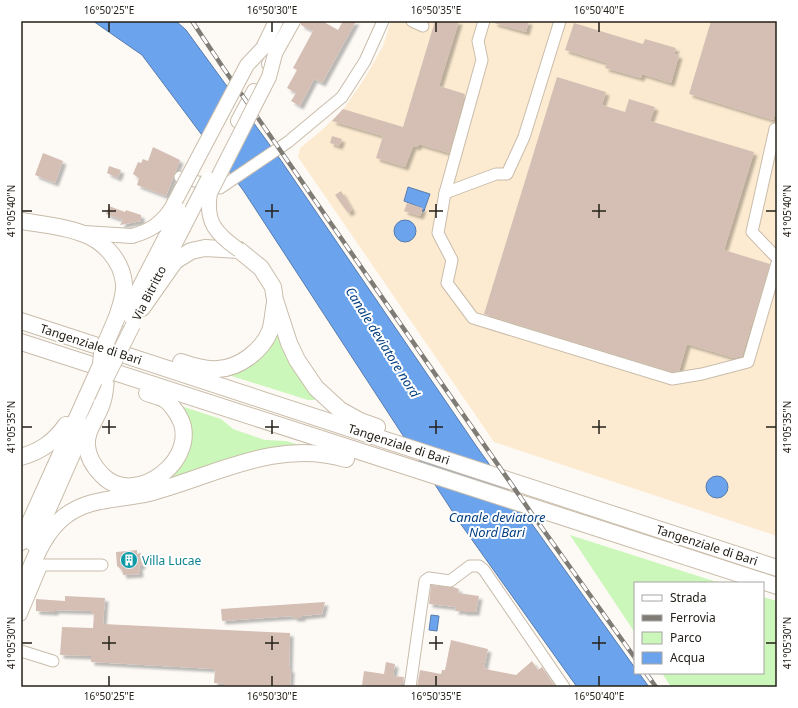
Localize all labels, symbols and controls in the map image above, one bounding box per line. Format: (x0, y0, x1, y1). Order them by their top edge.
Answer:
text: 16°50'25"E (84, 3, 134, 17)
text: 16°50'30"E (247, 3, 297, 17)
text: 16°50'35"E (411, 3, 461, 17)
text: 16°50'40"E (574, 3, 624, 17)
text: 41°05'40"N (4, 185, 18, 237)
text: 41°05'40"N (780, 185, 794, 237)
street label: Via Bitritto (128, 263, 170, 323)
water label: Canale deviatore nord (342, 283, 425, 401)
street label: Tangenziale di Bari (38, 320, 144, 368)
text: 41°05'35"N (4, 401, 18, 453)
text: 41°05'35"N (780, 401, 794, 453)
street label: Tangenziale di Bari (346, 420, 452, 468)
water label: Canale deviatore Nord Bari (449, 508, 546, 541)
street label: Tangenziale di Bari (654, 521, 760, 569)
building icon: Villa Lucae (119, 550, 139, 570)
place label: Villa Lucae (142, 552, 202, 569)
legend (634, 582, 764, 674)
text: Strada (670, 589, 706, 606)
text: Ferrovia (670, 609, 716, 626)
text: 41°05'30"N (4, 617, 18, 669)
text: 41°05'30"N (780, 617, 794, 669)
text: Parco (670, 629, 702, 646)
text: Acqua (670, 649, 705, 666)
text: 16°50'25"E (84, 689, 134, 703)
text: 16°50'30"E (247, 689, 297, 703)
text: 16°50'35"E (411, 689, 461, 703)
text: 16°50'40"E (574, 689, 624, 703)

